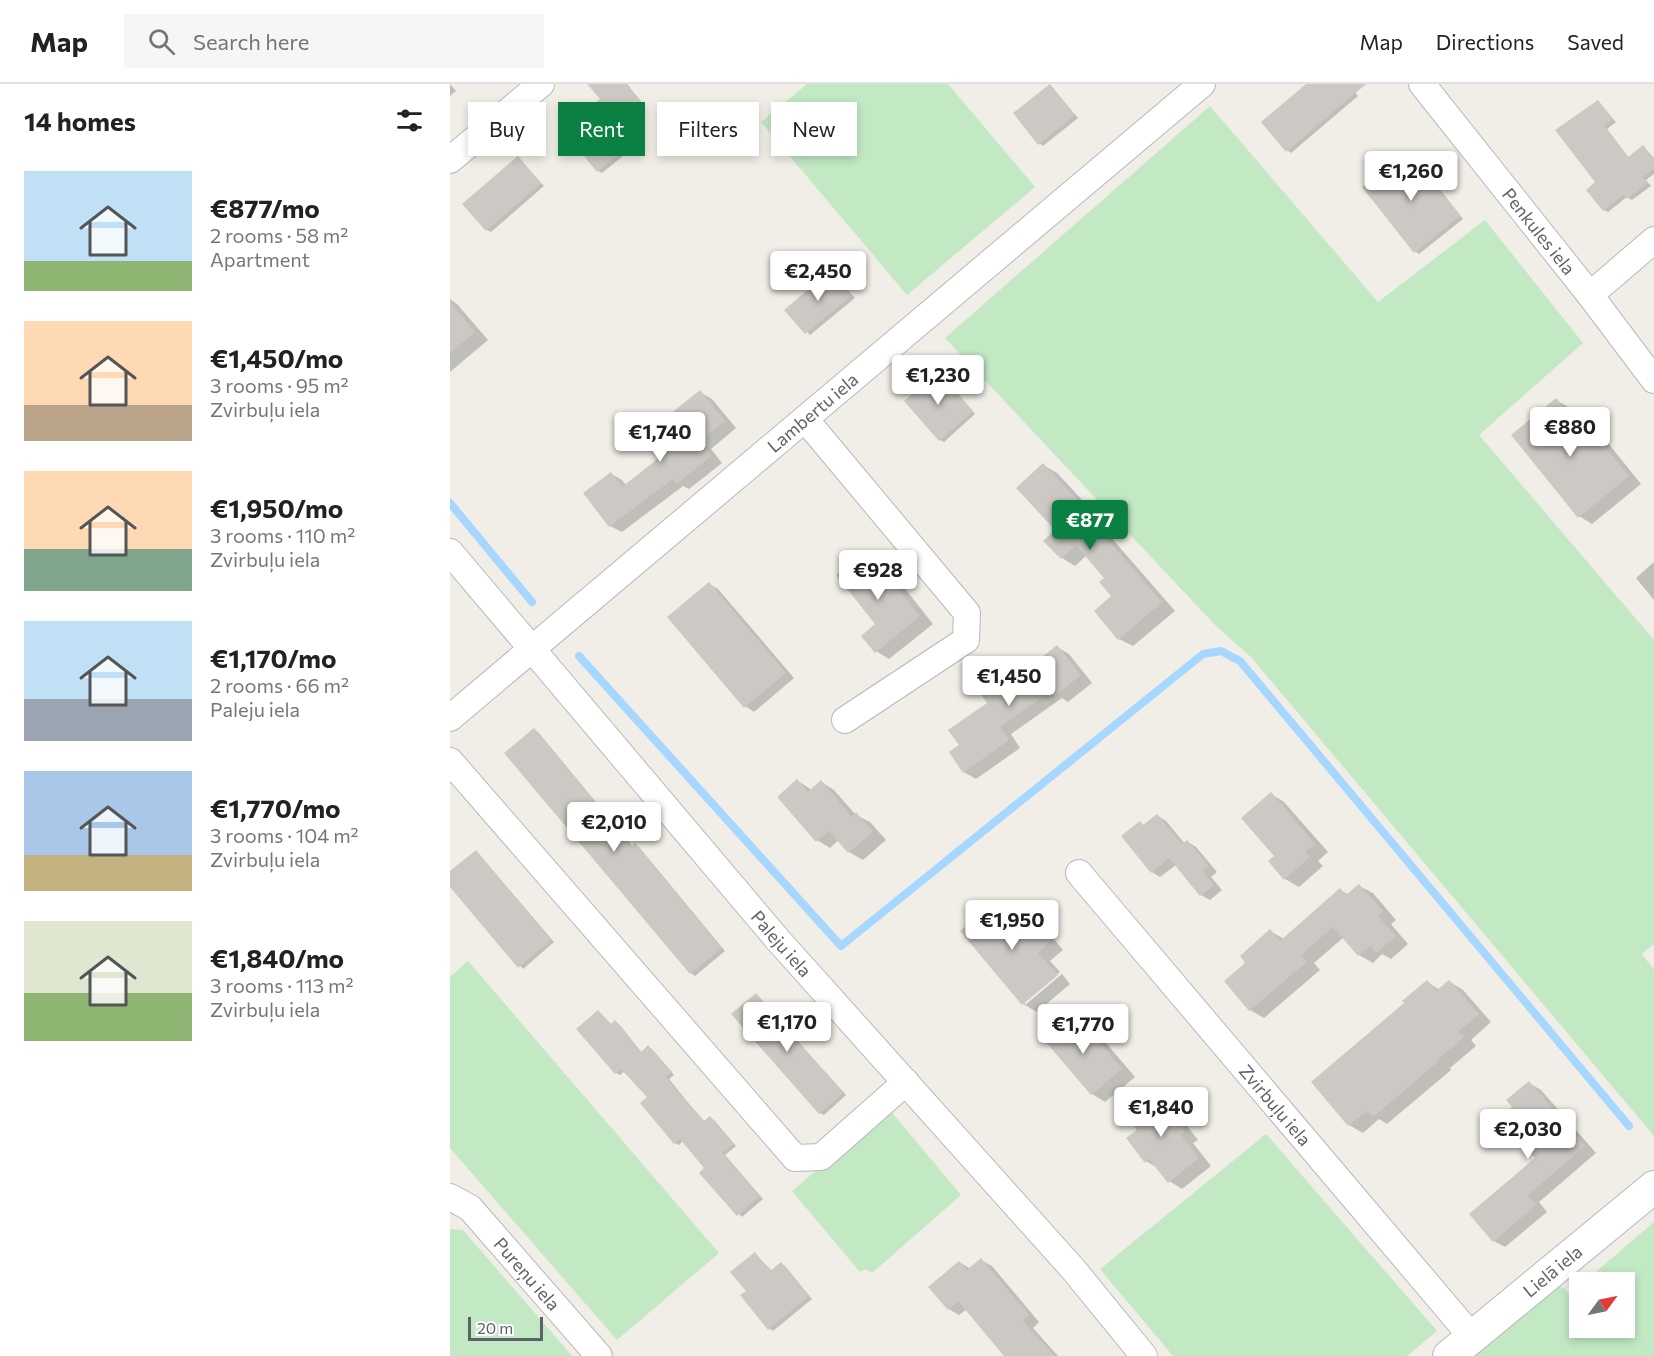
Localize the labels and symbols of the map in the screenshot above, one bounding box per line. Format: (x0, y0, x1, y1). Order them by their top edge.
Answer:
pin: €1,260 (1362, 151, 1460, 202)
street label: Penkules iela (1498, 183, 1580, 279)
pin: €2,450 (769, 251, 867, 302)
pin: €1,230 (889, 355, 987, 406)
street label: Lambertu iela (763, 368, 862, 457)
pin: €880 (1534, 407, 1606, 458)
pin: €1,740 (611, 412, 709, 463)
pin: €877 (1054, 500, 1126, 551)
pin: €928 (842, 550, 914, 601)
pin: €1,450 (960, 656, 1058, 707)
pin: €2,010 (565, 802, 663, 853)
pin: €1,950 (963, 900, 1061, 951)
street label: Paleju iela (747, 906, 817, 981)
pin: €1,170 (738, 1002, 836, 1053)
pin: €1,770 (1034, 1004, 1132, 1055)
street label: Zvirbuļu iela (1235, 1060, 1316, 1150)
pin: €1,840 (1112, 1087, 1210, 1138)
pin: €2,030 (1479, 1109, 1577, 1160)
street label: Pureņu iela (490, 1233, 565, 1315)
street label: Lielā iela (1518, 1240, 1586, 1302)
north arrow (1569, 1272, 1635, 1338)
scale bar (468, 1314, 543, 1342)

